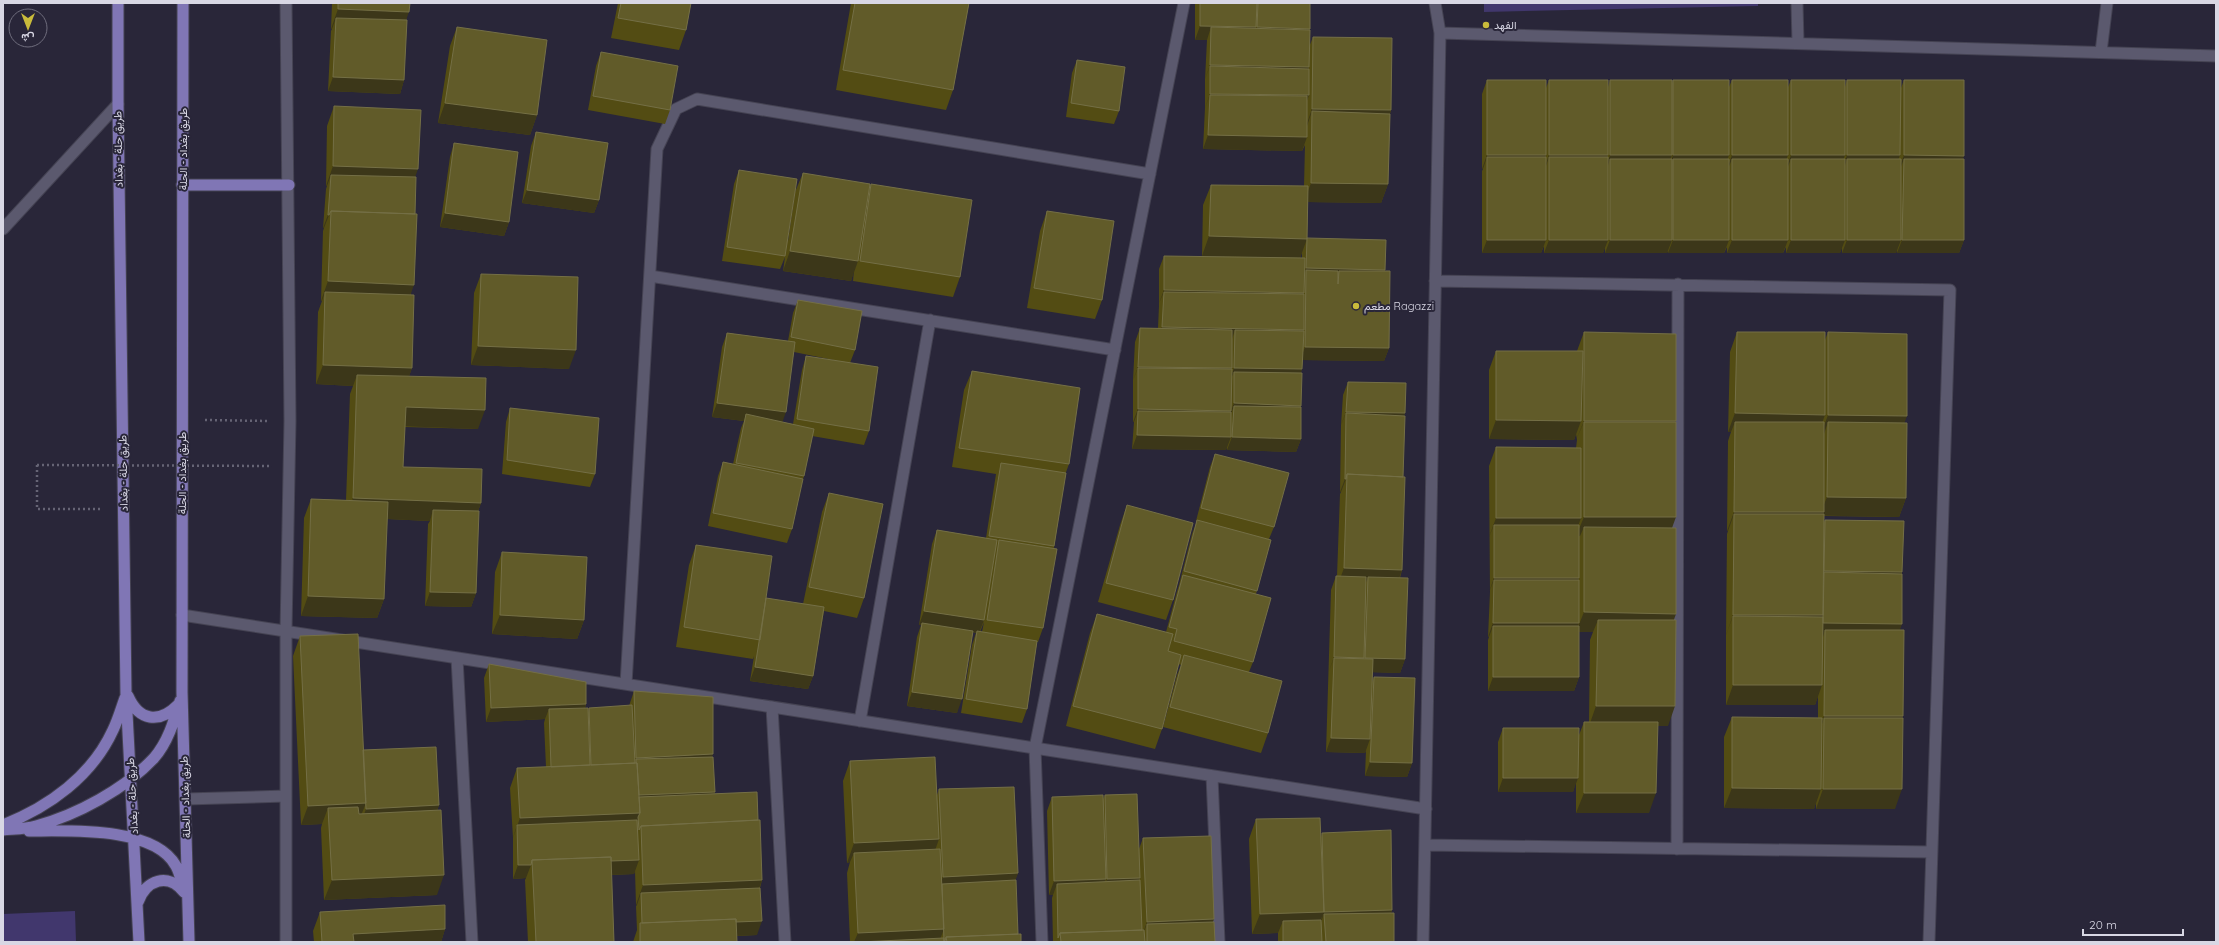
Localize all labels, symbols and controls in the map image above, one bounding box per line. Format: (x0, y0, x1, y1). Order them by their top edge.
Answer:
north arrow (8, 8, 48, 48)
place label: الفهد (1494, 18, 1517, 32)
marker: الفهد (1481, 20, 1491, 30)
text: ش (21, 31, 35, 45)
street label: طريق بغداد - الحلة (176, 108, 190, 190)
street label: طريق حلة - بغداد (110, 111, 126, 187)
place label: مطعم Ragazzi (1364, 299, 1434, 314)
marker: مطعم Ragazzi (1351, 301, 1361, 311)
street label: طريق بغداد - الحلة (175, 432, 189, 514)
street label: طريق حلة - بغداد (115, 435, 131, 511)
street label: طريق بغداد - الحلة (177, 756, 193, 838)
street label: طريق حلة - بغداد (123, 757, 141, 835)
scale bar (2083, 911, 2183, 937)
text: 20 m (2089, 917, 2117, 932)

